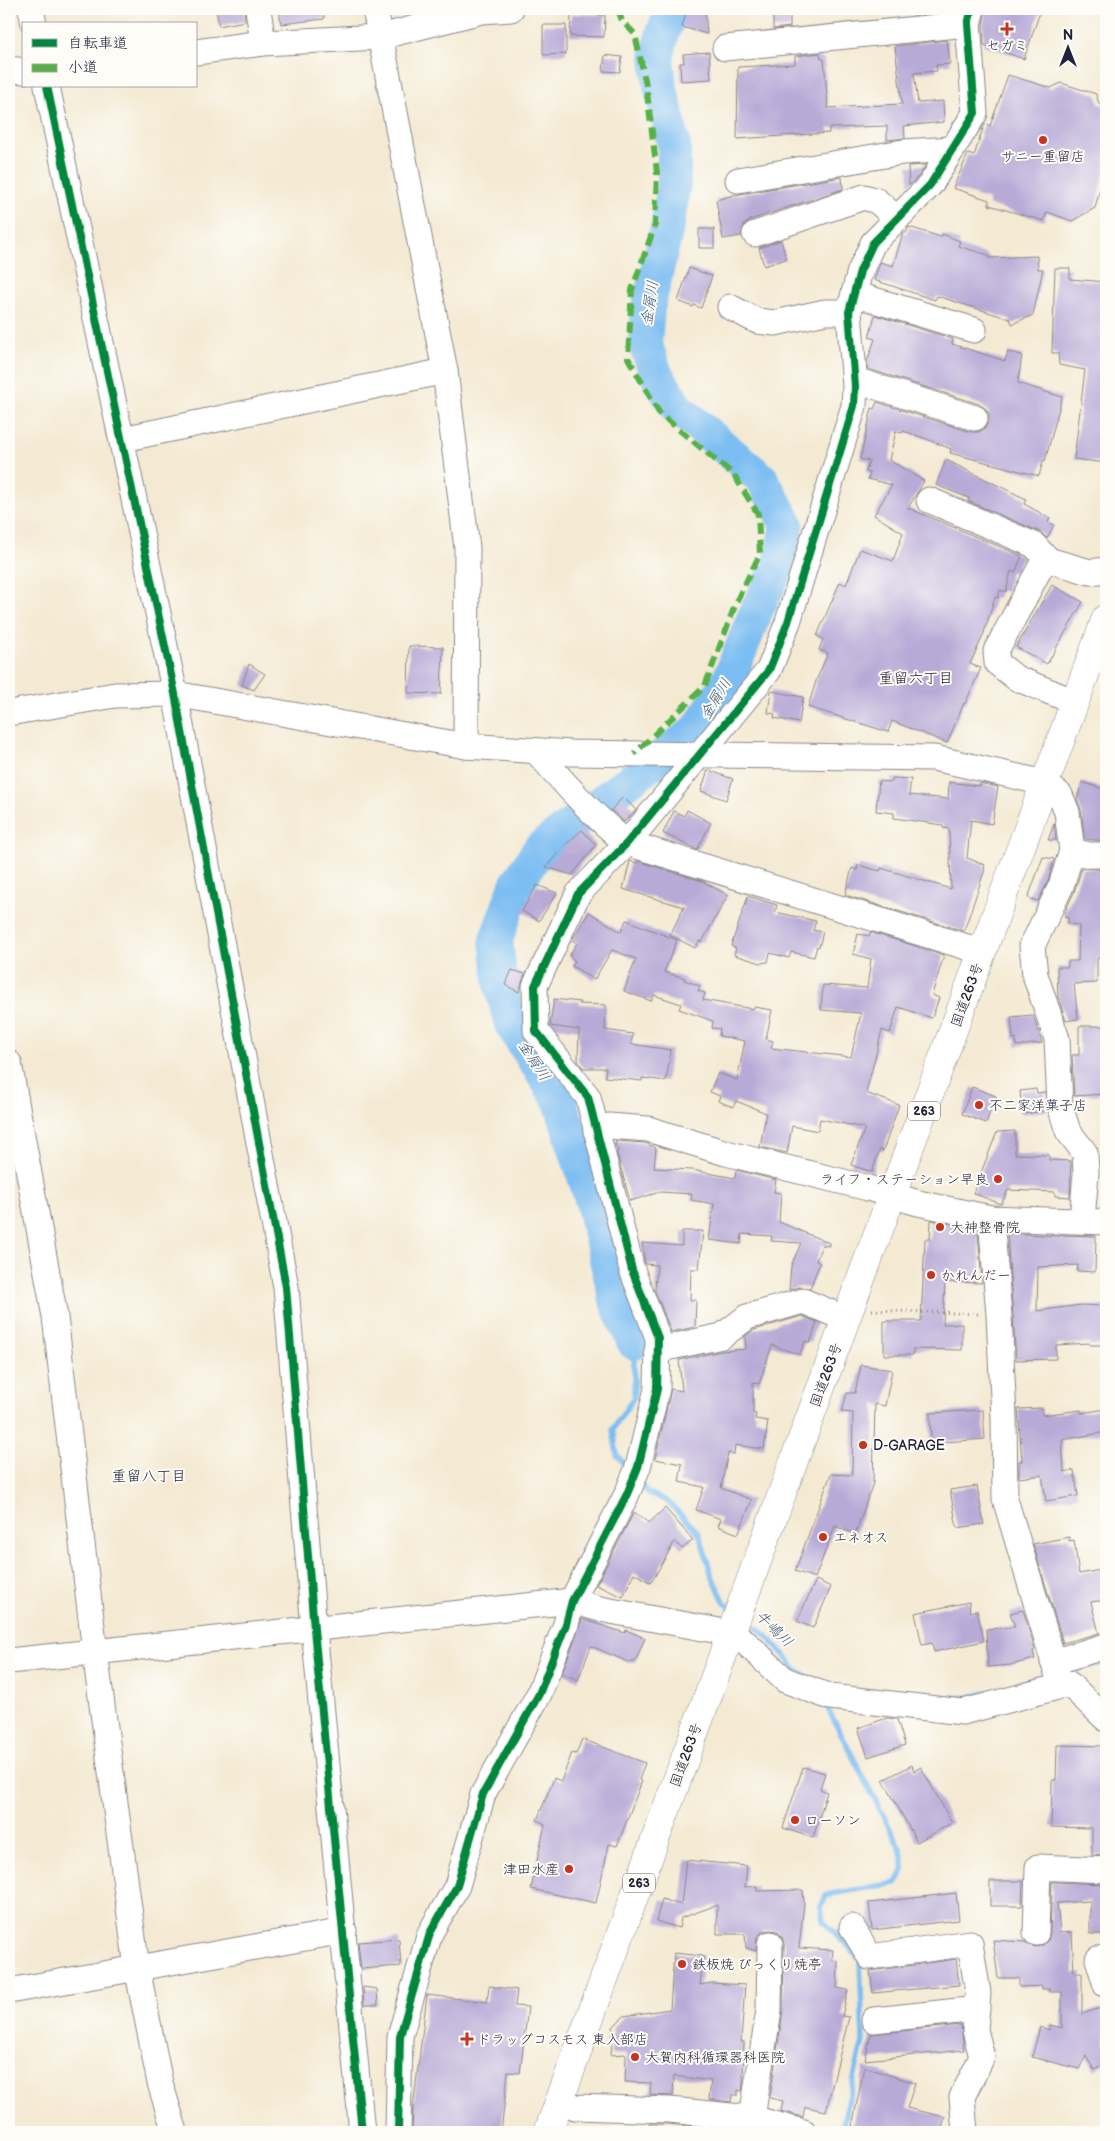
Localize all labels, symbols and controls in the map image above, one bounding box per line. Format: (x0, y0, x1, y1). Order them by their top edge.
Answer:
legend (22, 22, 198, 88)
north arrow (1042, 22, 1092, 72)
marker: セガミ (1001, 23, 1013, 35)
text: N (1063, 27, 1073, 44)
text: 自転車道 (68, 34, 128, 53)
place label: セガミ (986, 37, 1028, 54)
text: 小道 (68, 58, 98, 77)
marker: サニー重留店 (1037, 134, 1049, 146)
place label: サニー重留店 (1001, 148, 1085, 165)
water label: 金屑川 (637, 279, 663, 327)
district label: 重留六丁目 (878, 669, 954, 688)
water label: 金屑川 (696, 675, 736, 723)
street label: 国道263号 (947, 960, 987, 1030)
water label: 金屑川 (514, 1037, 554, 1085)
place label: 不二家洋菓子店 (989, 1097, 1087, 1114)
marker: 不二家洋菓子店 (973, 1099, 985, 1111)
road number: 263 (908, 1102, 940, 1120)
place label: ライフ・ステーション早良 (820, 1171, 988, 1188)
marker: ライフ・ステーション早良 (992, 1173, 1004, 1185)
place label: 大神整骨院 (950, 1219, 1020, 1236)
marker: 大神整骨院 (934, 1221, 946, 1233)
place label: かれんだー (941, 1267, 1011, 1284)
marker: かれんだー (925, 1269, 937, 1281)
street label: 国道263号 (806, 1340, 846, 1410)
place label: D-GARAGE (873, 1437, 945, 1454)
marker: D-GARAGE (857, 1439, 869, 1451)
district label: 重留八丁目 (111, 1467, 187, 1486)
place label: エネオス (833, 1529, 888, 1546)
marker: エネオス (817, 1531, 829, 1543)
water label: 牛嶋川 (751, 1607, 797, 1651)
street label: 国道263号 (666, 1720, 706, 1790)
place label: ローソン (805, 1812, 861, 1829)
marker: ローソン (789, 1814, 801, 1826)
place label: 津田水産 (503, 1861, 559, 1878)
marker: 津田水産 (563, 1863, 575, 1875)
road number: 263 (623, 1874, 655, 1892)
place label: 鉄板焼 びっくり焼亭 (692, 1956, 822, 1973)
marker: 鉄板焼 びっくり焼亭 (676, 1958, 688, 1970)
place label: ドラッグコスモス 東入部店 (477, 2031, 648, 2048)
marker: ドラッグコスモス 東入部店 (461, 2033, 473, 2045)
place label: 大賀内科循環器科医院 (645, 2049, 785, 2066)
marker: 大賀内科循環器科医院 (629, 2051, 641, 2063)

